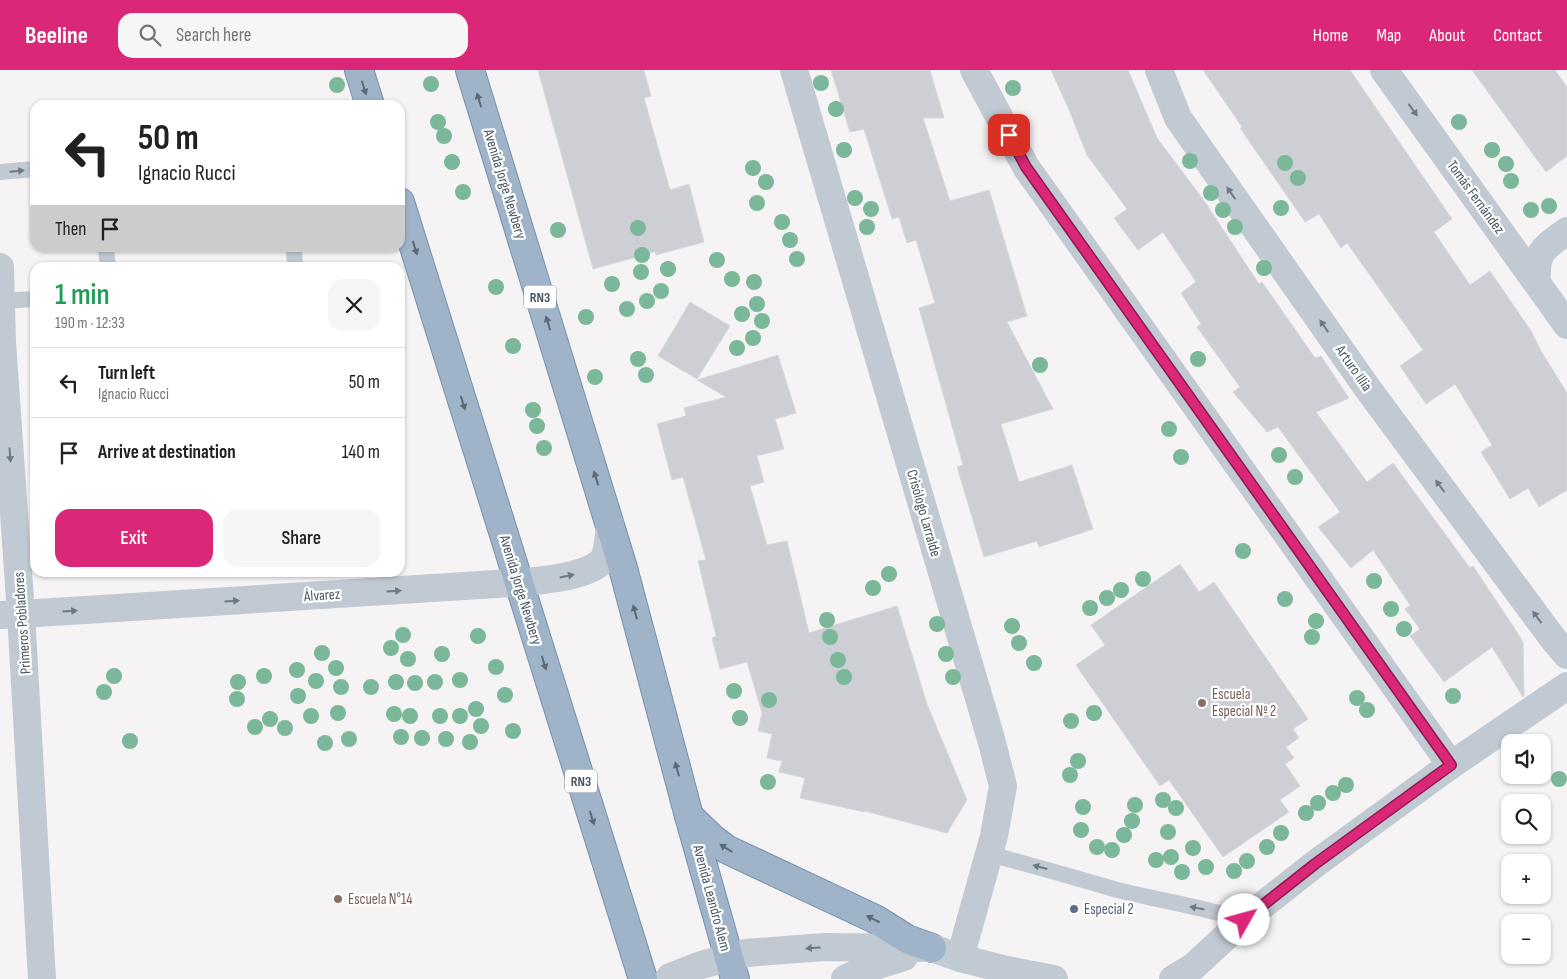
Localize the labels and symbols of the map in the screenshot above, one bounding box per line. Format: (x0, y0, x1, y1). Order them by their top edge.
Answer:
one-way arrow (361, 80, 369, 95)
one-way arrow (475, 93, 483, 108)
one-way arrow (1408, 103, 1418, 116)
pin (988, 114, 1030, 156)
street label: Avenida Jorge Newbery (479, 126, 530, 241)
street label: Tomás Fernández (1442, 157, 1509, 238)
one-way arrow (10, 166, 26, 174)
one-way arrow (1226, 186, 1236, 200)
one-way arrow (411, 241, 419, 256)
road number: RN3 (524, 286, 556, 308)
one-way arrow (543, 315, 551, 330)
one-way arrow (1319, 319, 1329, 333)
street label: Arturo Illia (1330, 341, 1376, 395)
one-way arrow (459, 396, 467, 411)
one-way arrow (7, 447, 15, 463)
street label: Crisólogo Larralde (902, 467, 945, 559)
one-way arrow (591, 470, 599, 485)
one-way arrow (1435, 479, 1445, 493)
street label: Avenida Jorge Newbery (495, 532, 546, 647)
street label: Primeros Pobladores (9, 571, 36, 675)
one-way arrow (559, 571, 575, 579)
street label: Álvarez (302, 585, 341, 606)
one-way arrow (387, 586, 403, 594)
one-way arrow (224, 596, 240, 604)
one-way arrow (631, 604, 639, 619)
one-way arrow (62, 607, 78, 615)
one-way arrow (1531, 611, 1542, 624)
one-way arrow (540, 655, 548, 670)
place label: Escuela Especial Nº 2 (1212, 685, 1276, 721)
marker: Escuela Especial Nº 2 (1196, 697, 1208, 709)
one-way arrow (673, 761, 681, 776)
road number: RN3 (565, 769, 597, 792)
one-way arrow (589, 810, 597, 825)
street label: Avenida Leandro Alem (688, 842, 735, 953)
one-way arrow (720, 844, 733, 853)
one-way arrow (1032, 863, 1047, 871)
place label: Escuela N°14 (348, 890, 412, 909)
marker: Escuela N°14 (332, 893, 344, 905)
position arrow (1217, 893, 1269, 945)
place label: Especial 2 (1084, 900, 1134, 919)
marker: Especial 2 (1068, 903, 1080, 915)
one-way arrow (1190, 904, 1205, 912)
one-way arrow (865, 914, 880, 923)
one-way arrow (805, 944, 821, 952)

